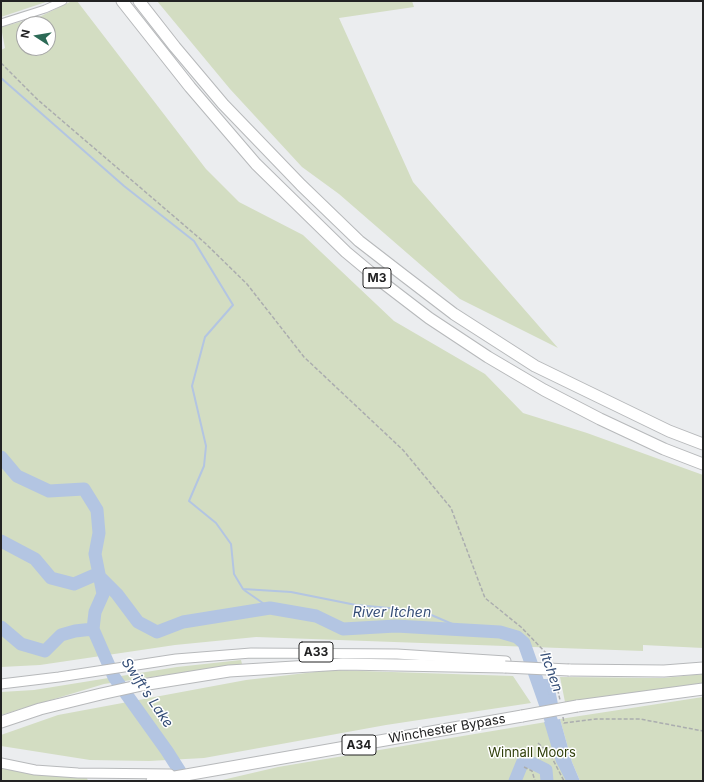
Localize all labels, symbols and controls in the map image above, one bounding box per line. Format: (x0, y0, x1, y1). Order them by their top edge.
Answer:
north arrow (16, 16, 56, 56)
text: N (18, 28, 33, 39)
road number: M3 (363, 268, 391, 288)
water label: River Itchen (353, 605, 431, 621)
road number: A33 (299, 642, 333, 662)
water label: Itchen (536, 650, 566, 694)
water label: Swift's Lake (117, 655, 177, 731)
street label: Winchester Bypass (387, 711, 507, 747)
road number: A34 (342, 735, 376, 755)
park label: Winnall Moors (488, 745, 576, 761)

